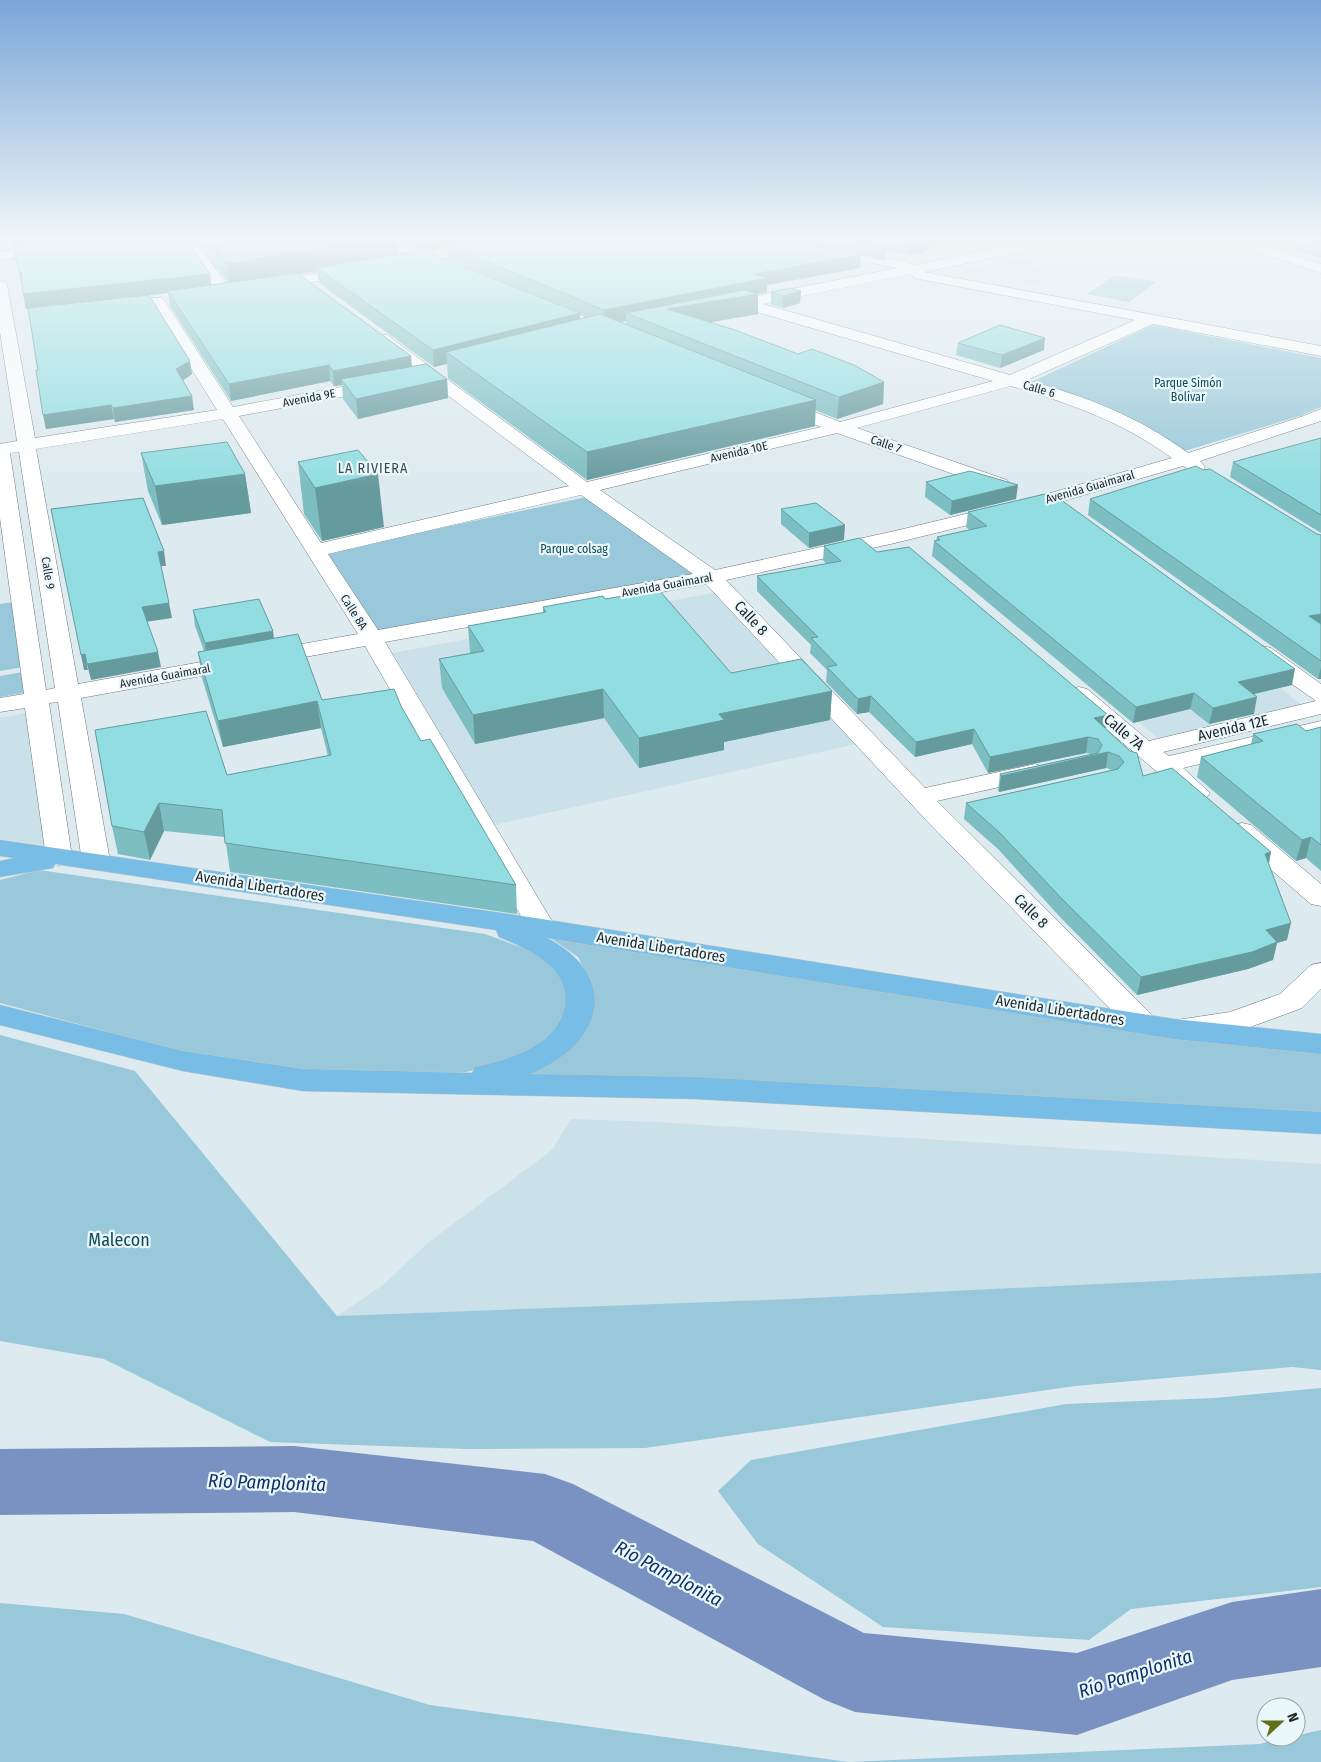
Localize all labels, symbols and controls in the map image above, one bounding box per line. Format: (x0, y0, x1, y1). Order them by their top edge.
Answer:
park label: Parque Simón Bolívar (1154, 376, 1222, 404)
street label: Calle 6 (1021, 378, 1057, 400)
street label: Avenida 9E (281, 386, 337, 410)
street label: Calle 7 (869, 432, 903, 456)
street label: Avenida 10E (709, 439, 769, 465)
district label: LA RIVIERA (338, 460, 408, 477)
street label: Avenida Guaimaral (1044, 468, 1136, 506)
park label: Parque colsag (540, 542, 608, 556)
street label: Calle 9 (39, 556, 57, 590)
street label: Avenida Guaimaral (621, 570, 713, 600)
street label: Calle 8A (337, 592, 371, 633)
street label: Calle 8 (730, 597, 772, 639)
street label: Avenida Guaimaral (119, 661, 211, 691)
street label: Calle 7A (1100, 710, 1148, 754)
street label: Avenida 12E (1196, 711, 1270, 745)
street label: Avenida Libertadores (194, 867, 326, 905)
street label: Calle 8 (1010, 890, 1052, 932)
street label: Avenida Libertadores (595, 928, 727, 966)
street label: Avenida Libertadores (994, 991, 1126, 1029)
park label: Malecon (88, 1229, 150, 1251)
water label: Río Pamplonita (208, 1469, 326, 1496)
water label: Río Pamplonita (611, 1536, 726, 1611)
water label: Río Pamplonita (1075, 1644, 1195, 1703)
north arrow (1256, 1697, 1306, 1747)
text: N (1283, 1711, 1302, 1724)

